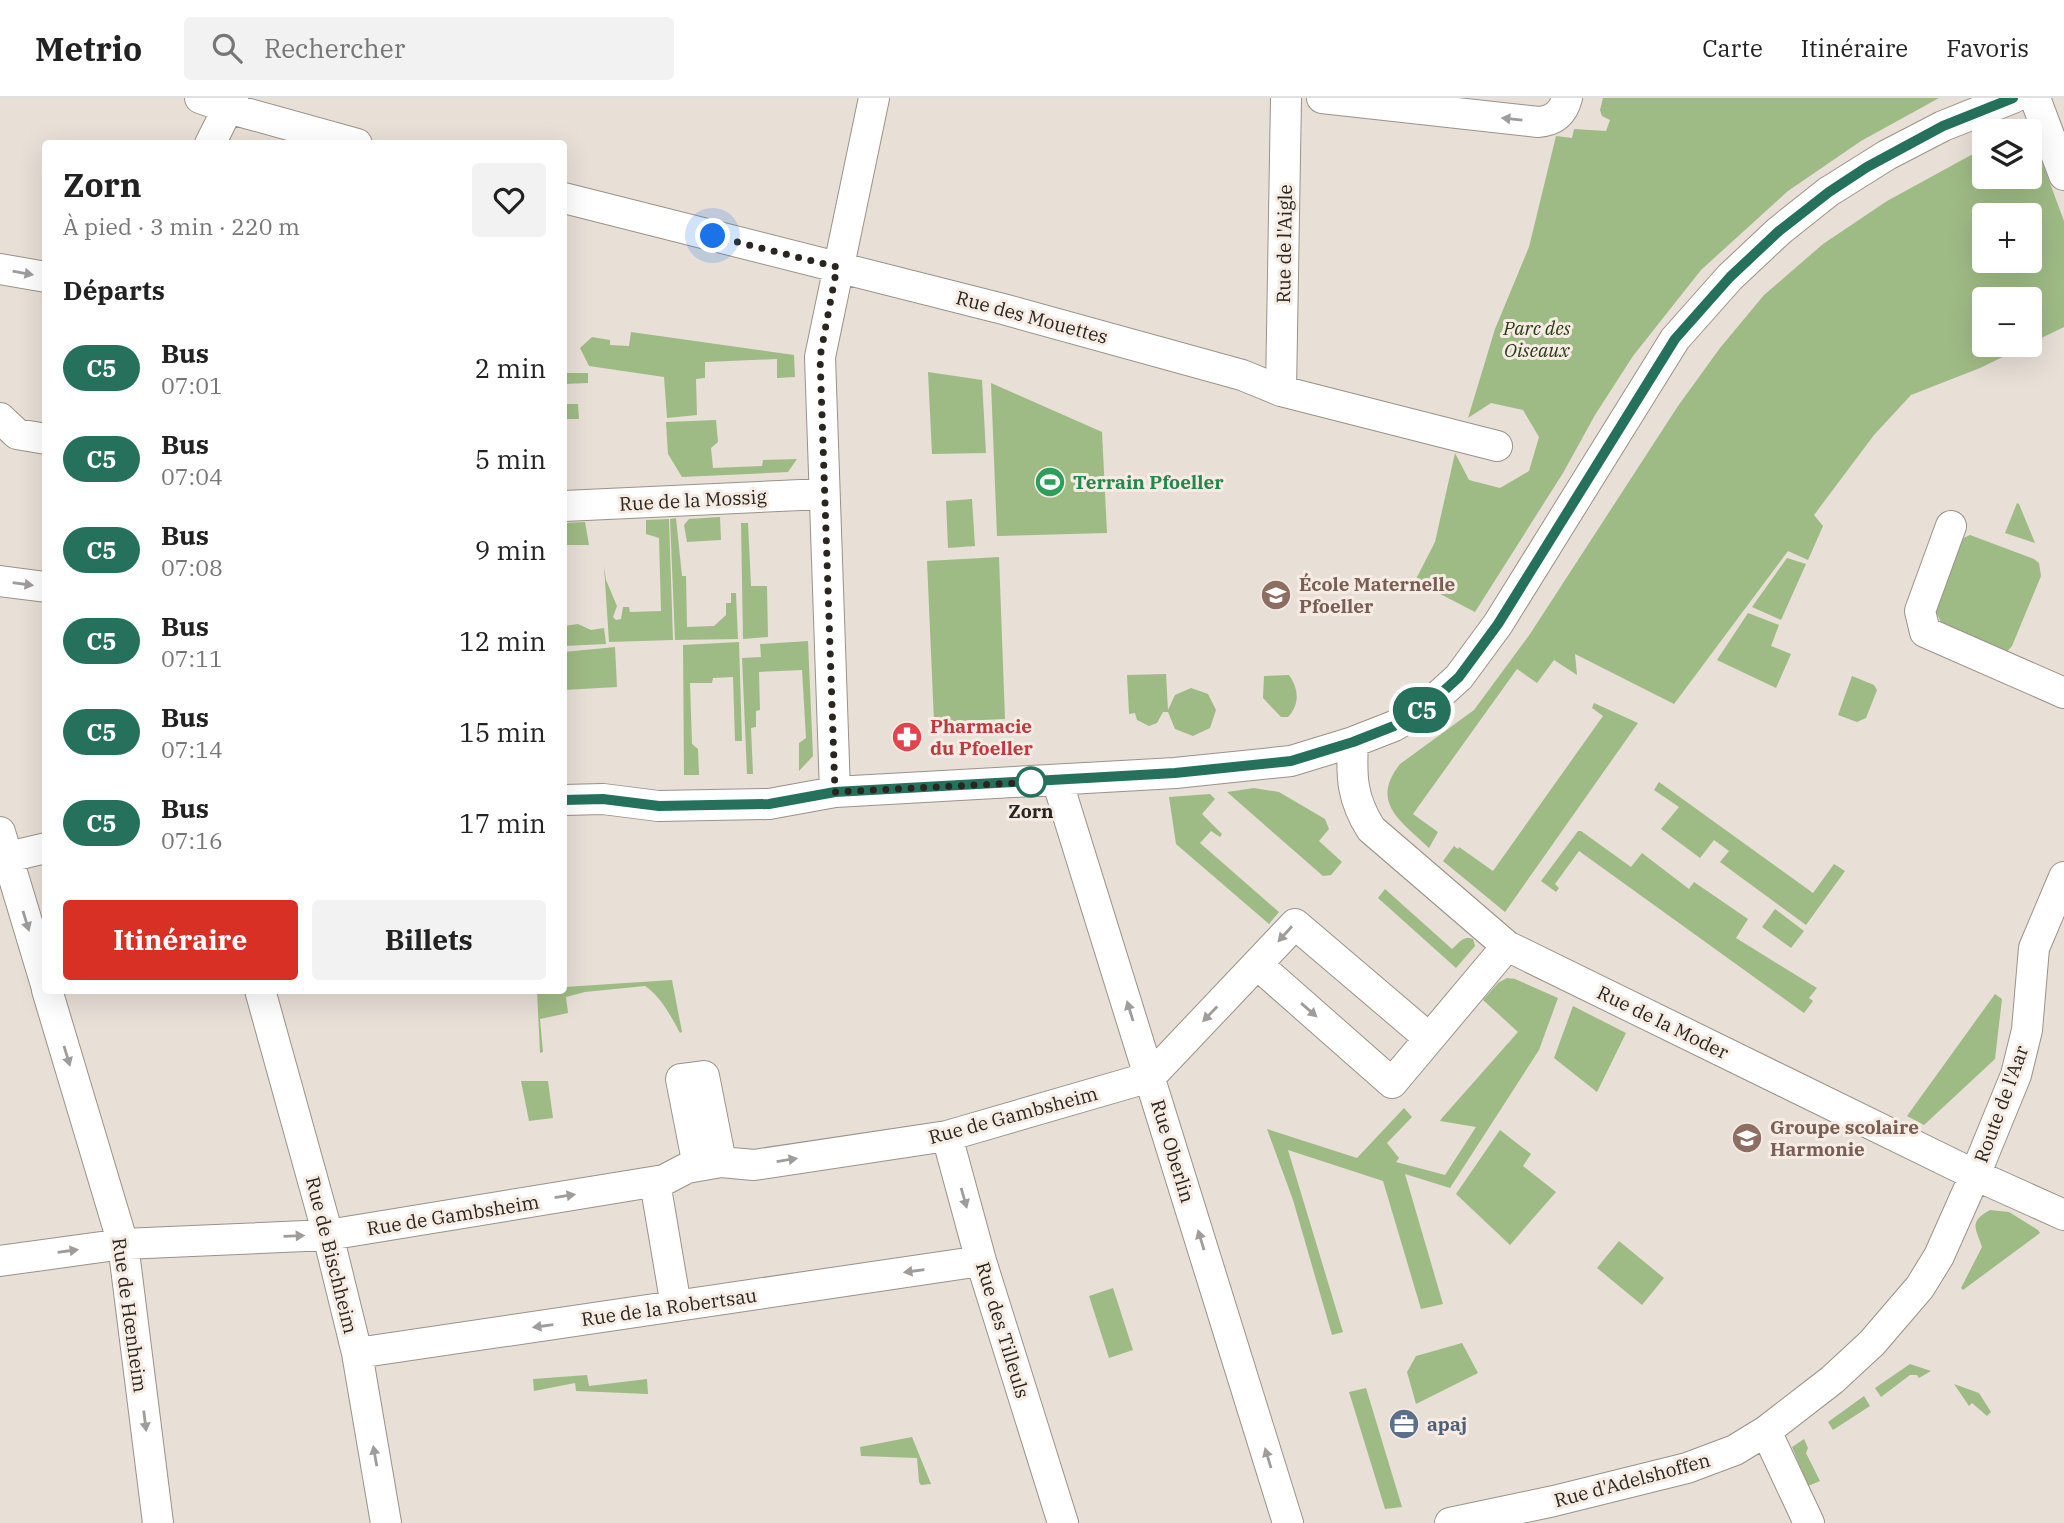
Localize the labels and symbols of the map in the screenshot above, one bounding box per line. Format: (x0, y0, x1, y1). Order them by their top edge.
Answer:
one-way arrow (1500, 113, 1522, 124)
street label: Rue de l'Aigle (1271, 184, 1297, 304)
your location (695, 218, 730, 253)
one-way arrow (12, 268, 34, 279)
street label: Rue des Mouettes (953, 285, 1111, 349)
park label: Parc des Oiseaux (1502, 316, 1571, 362)
sports icon: Terrain Pfoeller (1033, 465, 1067, 499)
place label: Terrain Pfoeller (1073, 470, 1224, 494)
street label: Rue de la Mossig (619, 484, 768, 516)
place label: École Maternelle Pfoeller (1299, 572, 1456, 618)
school or university icon: École Maternelle Pfoeller (1259, 578, 1293, 612)
one-way arrow (12, 579, 34, 590)
line badge: C5 (1390, 687, 1454, 733)
place label: Pharmacie du Pfoeller (930, 714, 1034, 760)
pharmacy icon: Pharmacie du Pfoeller (890, 720, 924, 754)
marker: Zorn (1016, 767, 1046, 797)
place label: Zorn (1008, 799, 1054, 823)
one-way arrow (22, 911, 32, 932)
one-way arrow (1278, 925, 1294, 942)
street label: Rue de la Moder (1593, 980, 1733, 1064)
one-way arrow (1124, 1001, 1135, 1022)
one-way arrow (1300, 1002, 1318, 1018)
one-way arrow (1202, 1006, 1219, 1023)
street label: Route de l'Aar (1969, 1042, 2033, 1166)
one-way arrow (62, 1046, 72, 1067)
street label: Rue de Gambsheim (926, 1081, 1100, 1149)
street label: Rue Oberlin (1146, 1097, 1200, 1205)
place label: Groupe scolaire Harmonie (1770, 1115, 1919, 1161)
school or university icon: Groupe scolaire Harmonie (1730, 1121, 1764, 1155)
one-way arrow (776, 1154, 798, 1165)
street label: Rue de Bischheim (301, 1174, 363, 1336)
one-way arrow (959, 1188, 970, 1210)
street label: Rue de Gambsheim (365, 1190, 541, 1240)
one-way arrow (554, 1190, 576, 1201)
one-way arrow (1195, 1230, 1205, 1251)
one-way arrow (284, 1231, 306, 1242)
street label: Rue de Hœnheim (107, 1236, 153, 1394)
one-way arrow (57, 1246, 79, 1257)
street label: Rue des Tilleuls (971, 1259, 1035, 1401)
one-way arrow (903, 1265, 925, 1276)
street label: Rue de la Robertsau (580, 1283, 759, 1331)
one-way arrow (532, 1320, 554, 1331)
office icon: apaj (1387, 1407, 1421, 1441)
one-way arrow (139, 1410, 150, 1432)
place label: apaj (1427, 1412, 1467, 1436)
one-way arrow (369, 1445, 380, 1467)
one-way arrow (1262, 1447, 1272, 1468)
street label: Rue d'Adelshoffen (1551, 1448, 1713, 1512)

